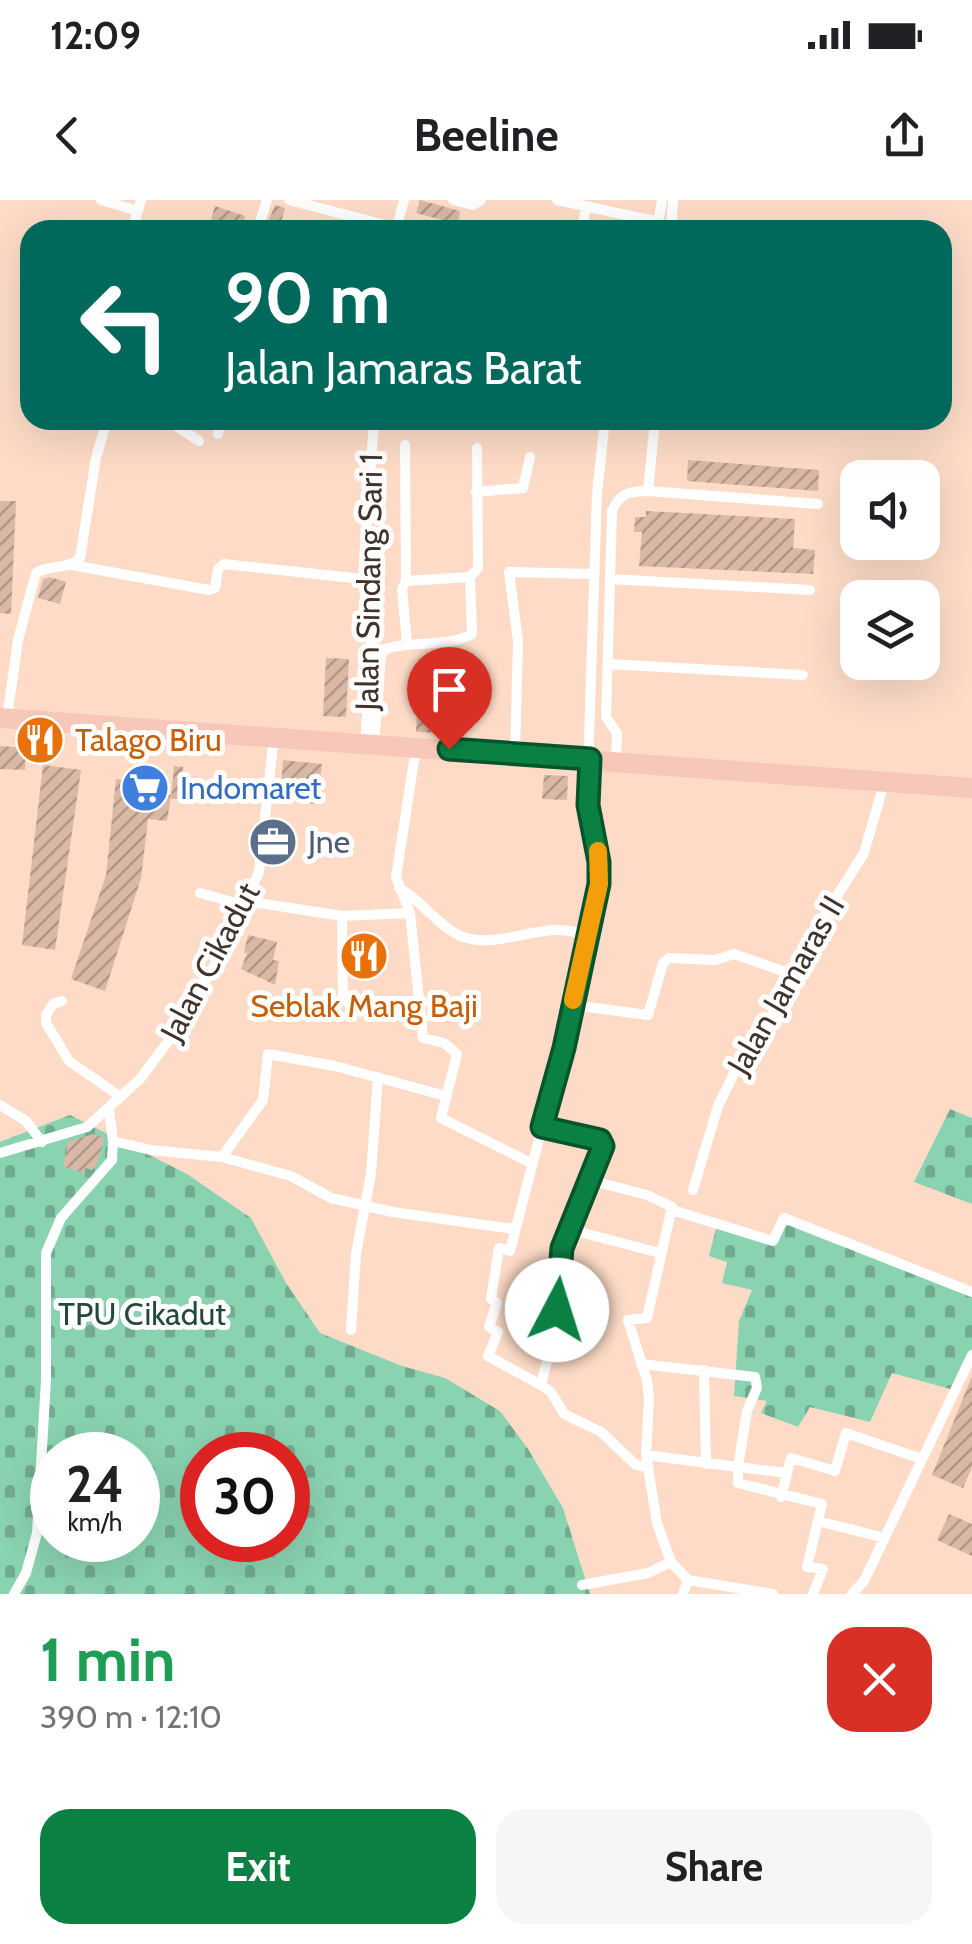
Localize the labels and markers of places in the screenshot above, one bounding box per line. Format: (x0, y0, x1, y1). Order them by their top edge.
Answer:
pin (407, 647, 492, 750)
restaurant icon: Talago Biru (14, 714, 66, 766)
place label: Talago Biru (75, 720, 222, 759)
supermarket icon: Indomaret (119, 762, 171, 814)
place label: Indomaret (180, 768, 322, 807)
office icon: Jne (247, 816, 299, 868)
place label: Jne (307, 822, 350, 861)
restaurant icon: Seblak Mang Baji (338, 930, 390, 982)
place label: Seblak Mang Baji (250, 986, 478, 1025)

